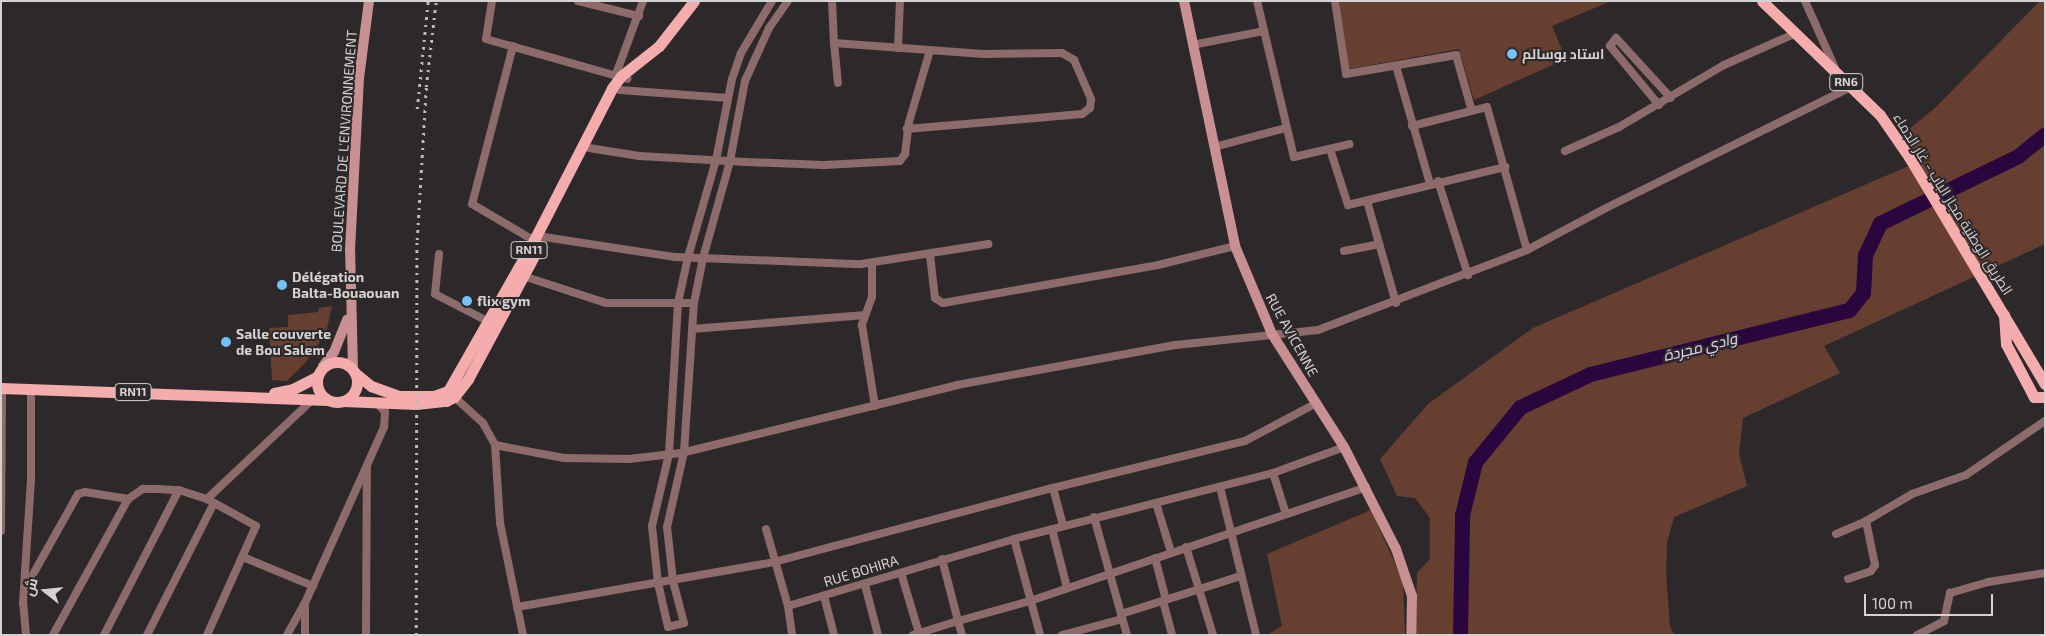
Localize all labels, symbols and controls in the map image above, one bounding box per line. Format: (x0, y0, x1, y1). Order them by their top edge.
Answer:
street label: BOULEVARD DE L'ENVIRONNEMENT (328, 29, 360, 253)
place label: استاد بوسالم (1522, 46, 1604, 62)
marker: استاد بوسالم (1506, 48, 1518, 60)
road number: RN6 (1828, 72, 1864, 91)
street label: الطريق الوطنية مجاز الباب - غار الدماء (1890, 110, 2016, 298)
road number: RN11 (510, 240, 548, 260)
place label: Délégation Balta-Bouaouan (292, 269, 399, 302)
marker: Délégation Balta-Bouaouan (276, 279, 288, 291)
street label: RUE AVICENNE (1262, 290, 1322, 380)
place label: flix gym (477, 293, 530, 309)
marker: flix gym (461, 295, 473, 307)
place label: Salle couverte de Bou Salem (236, 326, 331, 358)
water label: وادي مجردة (1661, 329, 1739, 365)
marker: Salle couverte de Bou Salem (220, 336, 232, 348)
road number: RN11 (114, 382, 152, 402)
street label: RUE BOHIRA (822, 552, 900, 590)
north arrow (20, 566, 70, 616)
text: ش (19, 576, 41, 598)
scale bar (1866, 584, 1995, 616)
text: 100 m (1872, 594, 1913, 612)

